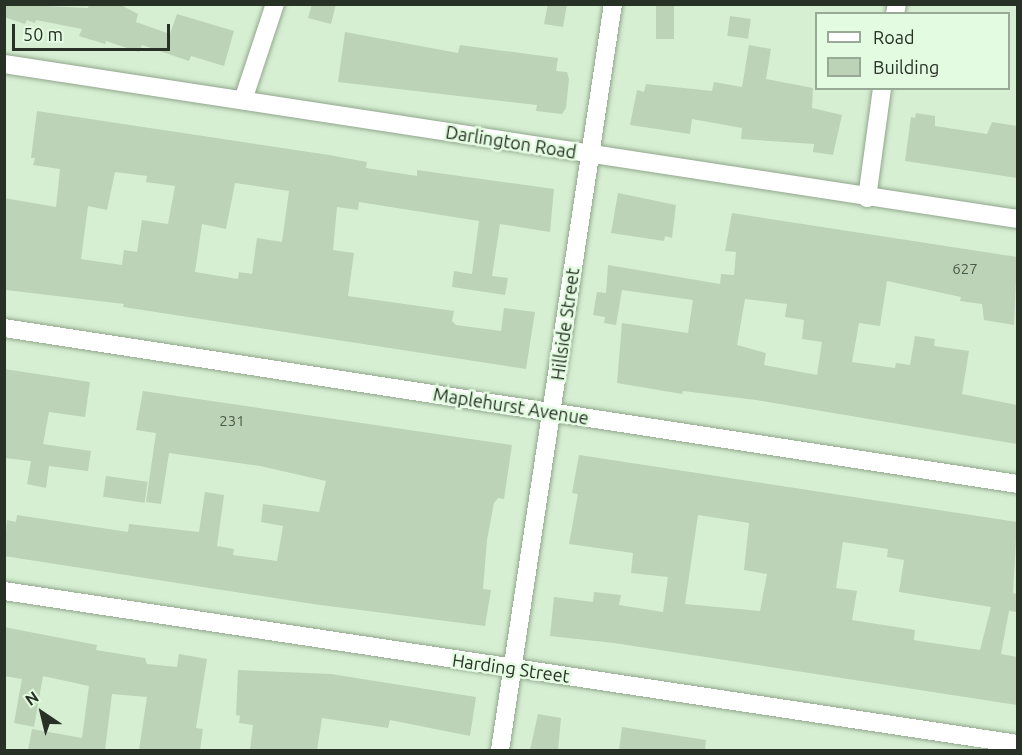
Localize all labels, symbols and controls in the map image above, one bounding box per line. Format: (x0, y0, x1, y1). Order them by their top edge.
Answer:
scale bar (15, 12, 172, 50)
legend (815, 12, 1010, 90)
text: 50 m (23, 24, 63, 44)
text: Road (873, 27, 915, 47)
text: Building (873, 57, 939, 77)
street label: Darlington Road (444, 121, 578, 163)
house number: 627 (952, 260, 978, 278)
street label: Hillside Street (546, 266, 584, 382)
street label: Maplehurst Avenue (432, 383, 590, 429)
house number: 231 (219, 412, 245, 430)
street label: Harding Street (451, 649, 571, 687)
north arrow (12, 683, 72, 743)
text: N (22, 687, 42, 709)

